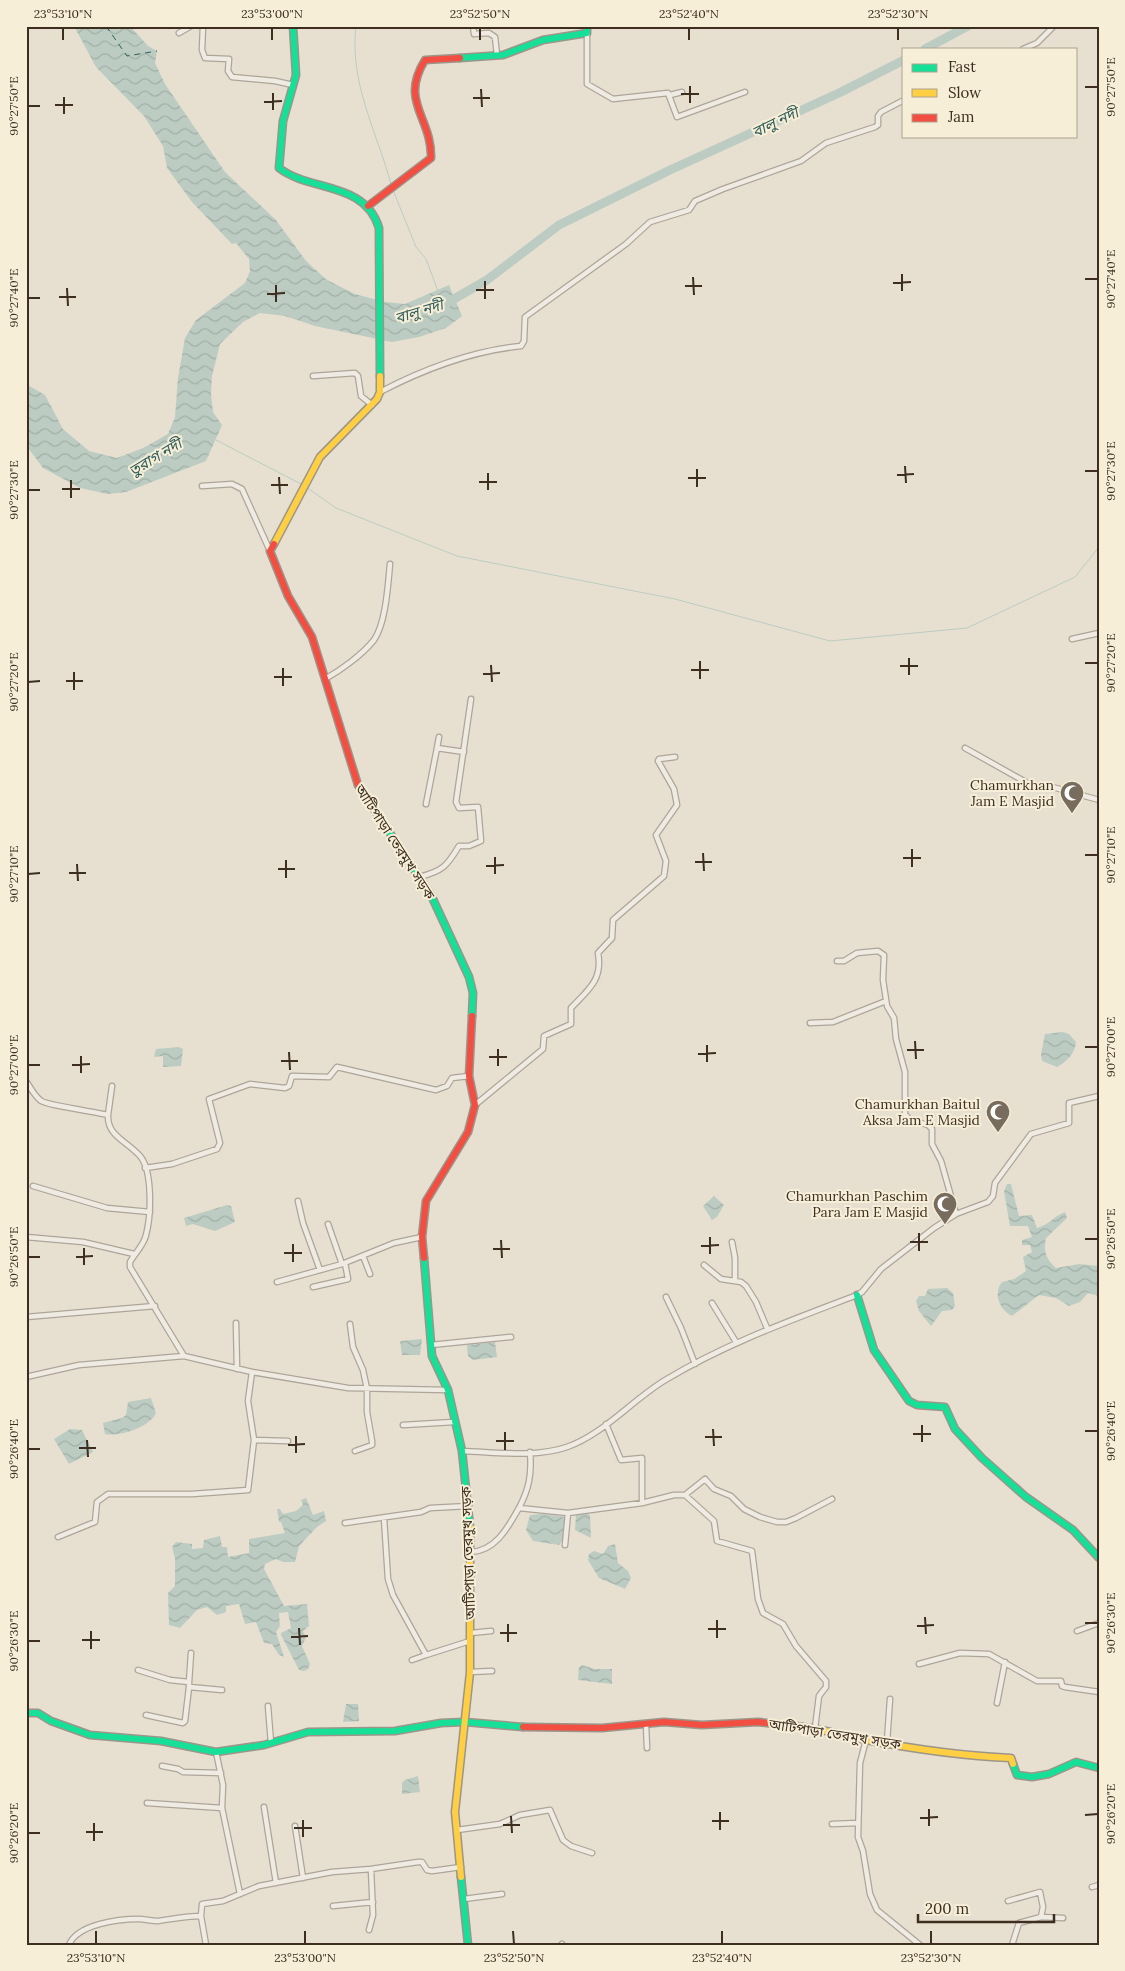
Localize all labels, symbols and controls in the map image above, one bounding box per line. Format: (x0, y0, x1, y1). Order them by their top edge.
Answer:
text: 23°53'10"N (34, 6, 92, 21)
text: 23°53'00"N (241, 6, 303, 21)
text: 23°52'50"N (450, 6, 510, 21)
text: 23°52'40"N (659, 6, 719, 21)
text: 23°52'30"N (868, 6, 928, 21)
legend (902, 48, 1078, 138)
text: Fast (948, 57, 976, 76)
text: 90°27'50"E (1103, 57, 1118, 117)
text: 90°27'50"E (6, 76, 21, 136)
text: Slow (948, 83, 981, 102)
water label: বালু নদী (749, 101, 804, 141)
text: Jam (947, 107, 975, 126)
text: 90°27'40"E (1103, 250, 1118, 308)
text: 90°27'40"E (6, 269, 21, 327)
water label: বালু নদী (393, 294, 448, 327)
water label: তুরাগ নদী (125, 432, 188, 480)
text: 90°27'30"E (1103, 441, 1118, 501)
text: 90°27'30"E (6, 460, 21, 520)
text: 90°27'20"E (1103, 633, 1118, 693)
text: 90°27'20"E (6, 652, 21, 712)
place label: Chamurkhan Jam E Masjid (970, 776, 1054, 810)
street label: আটিপাড়া তেরমুখ সড়ক (351, 780, 439, 903)
mosque icon: Chamurkhan Jam E Masjid (1059, 780, 1085, 814)
text: 90°27'10"E (1103, 826, 1118, 884)
text: 90°27'10"E (6, 845, 21, 903)
text: 90°27'00"E (1103, 1017, 1118, 1077)
text: 90°27'00"E (6, 1035, 21, 1095)
place label: Chamurkhan Baitul Aksa Jam E Masjid (855, 1095, 980, 1129)
mosque icon: Chamurkhan Baitul Aksa Jam E Masjid (985, 1099, 1011, 1133)
place label: Chamurkhan Paschim Para Jam E Masjid (786, 1187, 928, 1221)
mosque icon: Chamurkhan Paschim Para Jam E Masjid (932, 1191, 958, 1225)
text: 90°26'50"E (1103, 1209, 1118, 1269)
text: 90°26'50"E (6, 1227, 21, 1287)
text: 90°26'40"E (1103, 1401, 1118, 1461)
text: 90°26'40"E (6, 1419, 21, 1479)
street label: আটিপাড়া তেরমুখ সড়ক (457, 1485, 479, 1621)
text: 90°26'30"E (1103, 1593, 1118, 1653)
text: 90°26'30"E (6, 1611, 21, 1671)
street label: আটিপাড়া তেরমুখ সড়ক (767, 1715, 903, 1753)
text: 90°26'20"E (1103, 1784, 1118, 1844)
text: 90°26'20"E (6, 1803, 21, 1863)
scale bar (918, 1891, 1054, 1923)
text: 200 m (925, 1899, 969, 1918)
text: 23°53'10"N (67, 1950, 125, 1965)
text: 23°53'00"N (274, 1950, 336, 1965)
text: 23°52'50"N (484, 1950, 544, 1965)
text: 23°52'40"N (692, 1950, 752, 1965)
text: 23°52'30"N (901, 1950, 961, 1965)

